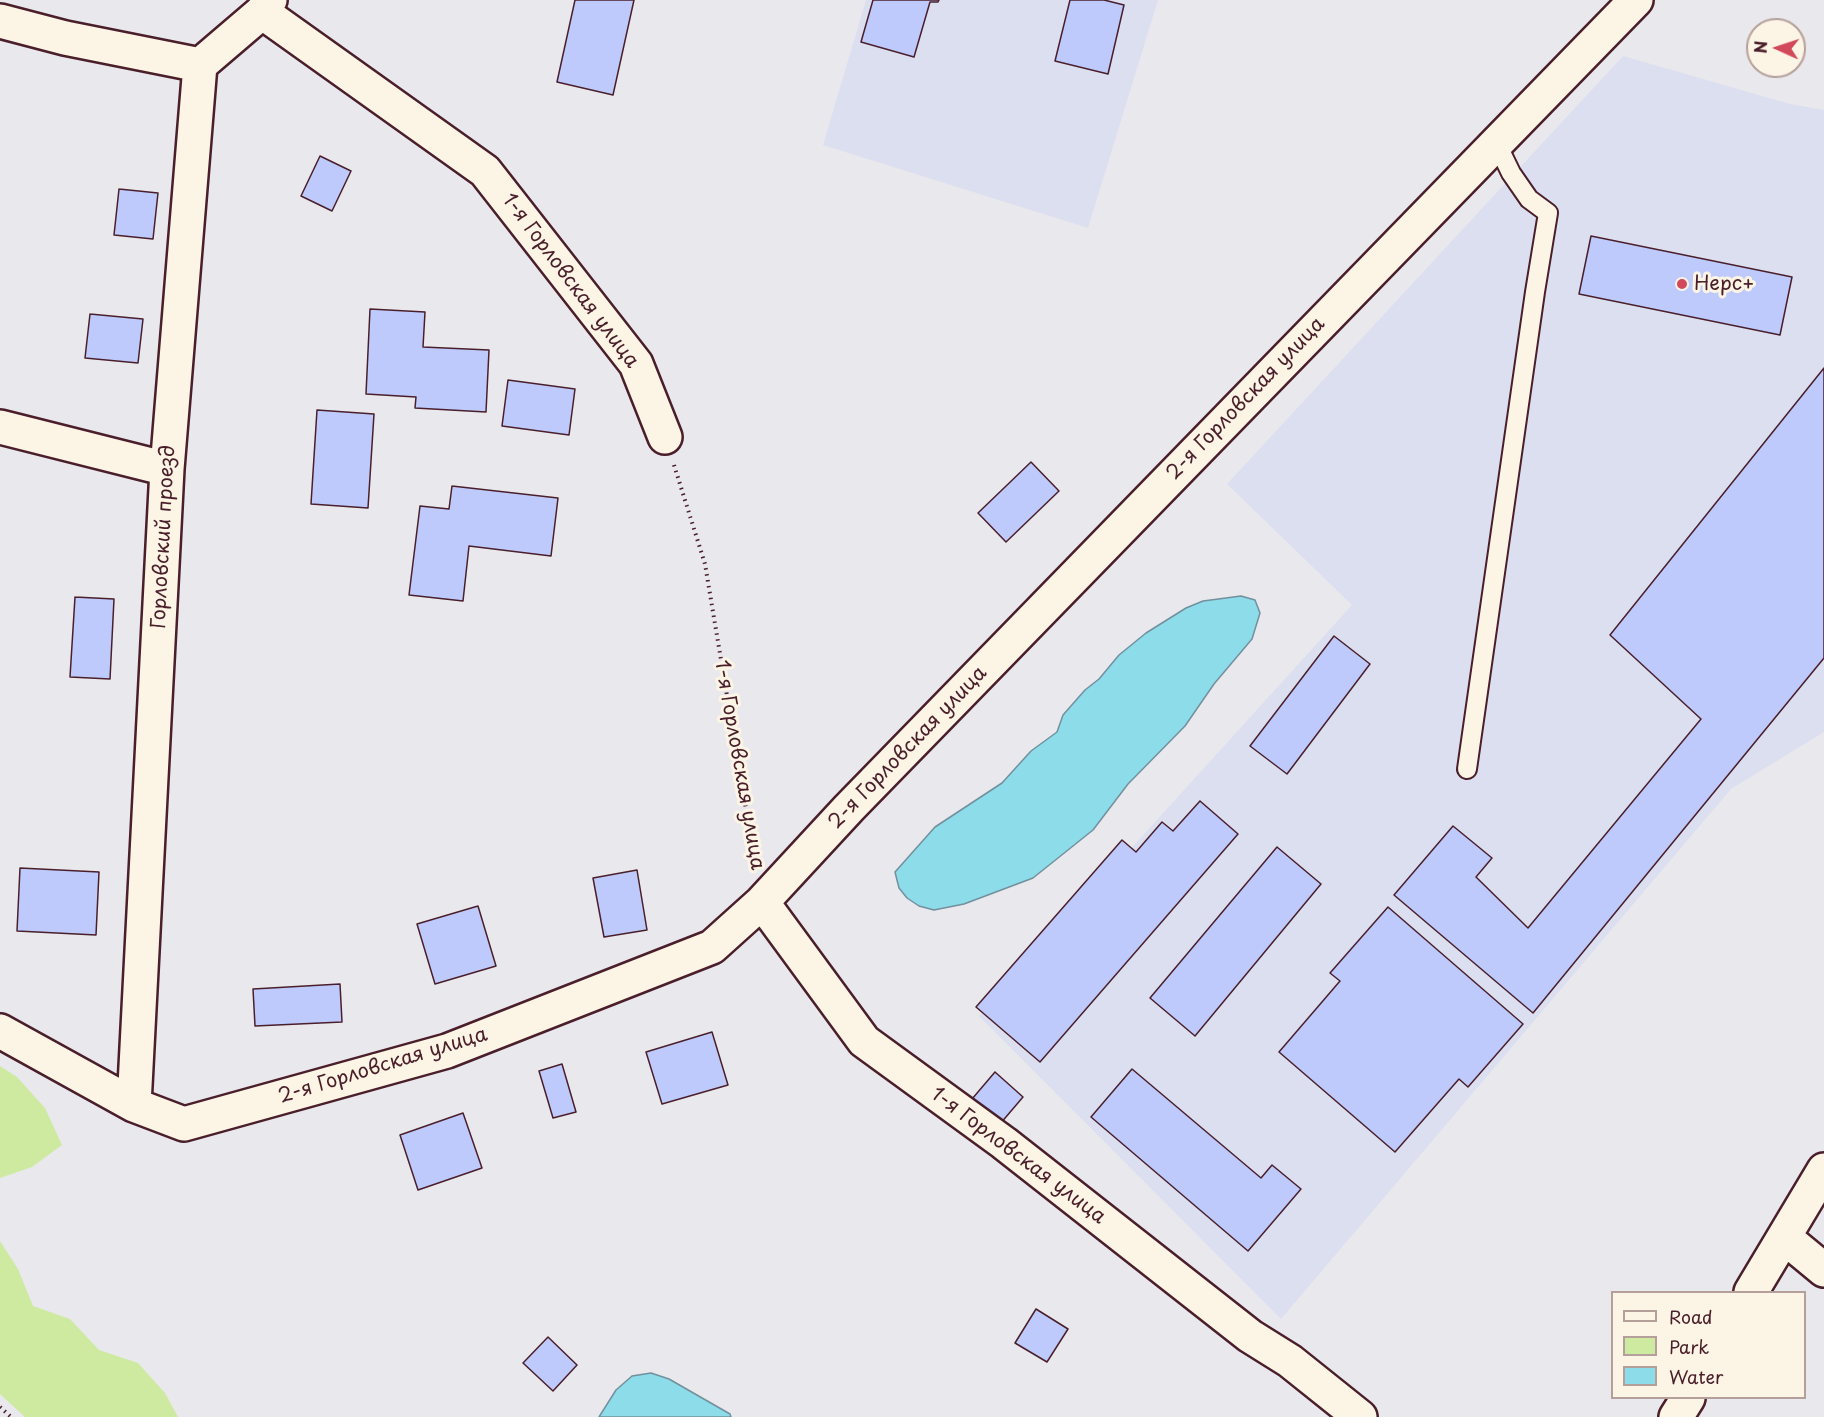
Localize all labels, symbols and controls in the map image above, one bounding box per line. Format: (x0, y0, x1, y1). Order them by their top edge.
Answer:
north arrow (1746, 18, 1806, 78)
text: N (1748, 40, 1772, 54)
street label: 1-я Горловская улица (496, 189, 644, 373)
place label: Нерс+ (1694, 272, 1755, 296)
marker: Нерс+ (1675, 277, 1689, 291)
street label: 2-я Горловская улица (1162, 312, 1330, 486)
street label: Горловский проезд (147, 445, 181, 629)
street label: 1-я Горловская улица (709, 658, 769, 872)
street label: 2-я Горловская улица (824, 661, 992, 835)
street label: 2-я Горловская улица (276, 1023, 490, 1109)
street label: 1-я Горловская улица (926, 1082, 1110, 1230)
legend (1611, 1291, 1806, 1399)
text: Road (1669, 1303, 1713, 1330)
text: Park (1669, 1333, 1709, 1360)
text: Water (1669, 1363, 1723, 1390)

